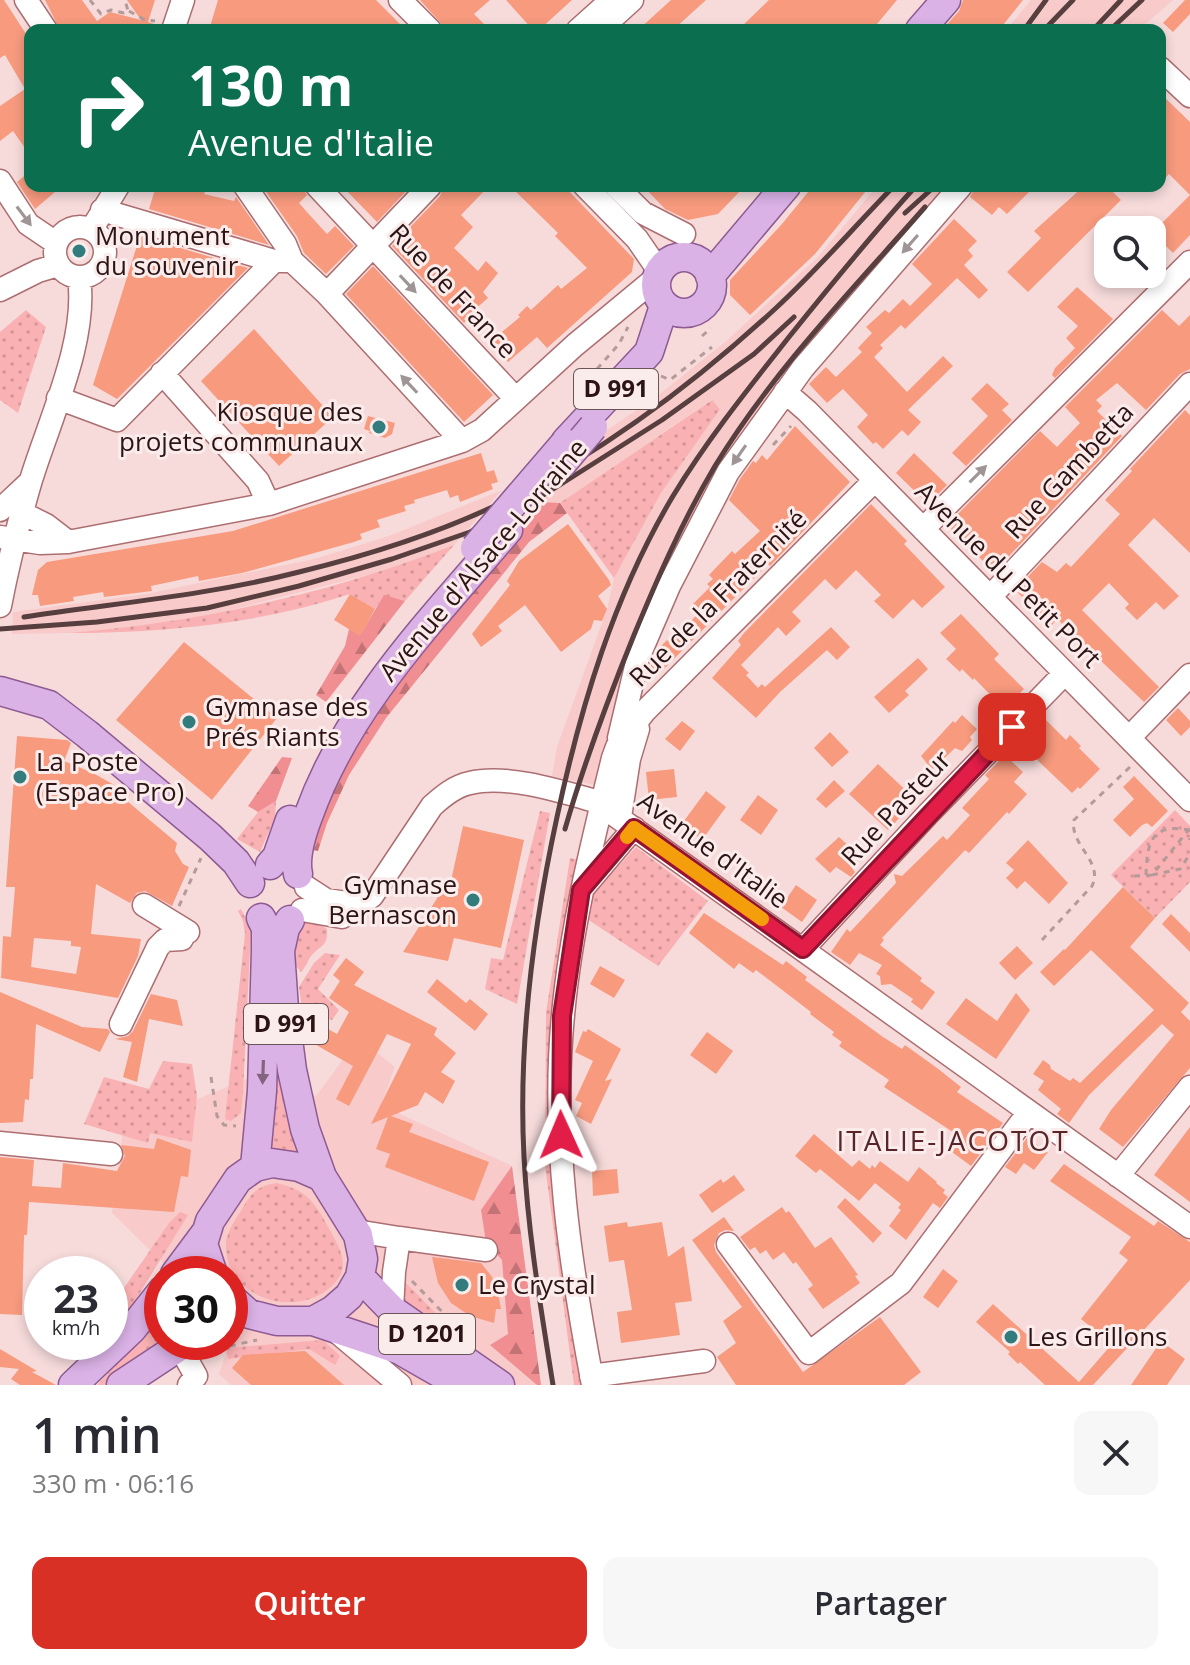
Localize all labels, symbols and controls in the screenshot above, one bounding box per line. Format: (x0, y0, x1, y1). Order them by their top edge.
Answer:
text: 130 m (188, 46, 354, 122)
icon: right (56, 56, 160, 160)
text: Avenue d'Italie (188, 118, 434, 167)
one-way arrow (15, 206, 31, 226)
street label: Rue de France (382, 215, 526, 366)
map controls (1094, 216, 1166, 288)
button: search (1094, 216, 1166, 288)
place label: Monument du souvenir (95, 217, 239, 283)
one-way arrow (902, 234, 919, 254)
marker: Monument du souvenir (70, 242, 88, 260)
one-way arrow (399, 275, 417, 294)
road number: D 991 (574, 369, 658, 409)
one-way arrow (401, 374, 418, 394)
place label: Kiosque des projets communaux (119, 393, 363, 459)
street label: Rue Gambetta (996, 394, 1141, 546)
marker: Kiosque des projets communaux (370, 418, 388, 436)
street label: Avenue d'Alsace-Lorraine (370, 431, 594, 688)
one-way arrow (732, 445, 747, 466)
one-way arrow (968, 465, 987, 484)
street label: Avenue du Petit Port (908, 473, 1110, 675)
street label: Rue de la Fraternité (621, 501, 814, 694)
place label: Gymnase des Prés Riants (205, 688, 368, 754)
pin (978, 693, 1046, 761)
icon: arrive (990, 705, 1034, 749)
marker: Gymnase des Prés Riants (180, 713, 198, 731)
street label: Rue Pasteur (832, 741, 959, 873)
place label: La Poste (Espace Pro) (36, 743, 184, 809)
marker: La Poste (Espace Pro) (11, 768, 29, 786)
street label: Avenue d'Italie (631, 782, 796, 916)
place label: Gymnase Bernascon (328, 866, 457, 932)
marker: Gymnase Bernascon (464, 891, 482, 909)
road number: D 991 (244, 1004, 328, 1044)
one-way arrow (256, 1060, 269, 1085)
position arrow (519, 1093, 603, 1177)
district label: ITALIE-JACOTOT (836, 1121, 1070, 1159)
speed limit sign: 30 (144, 1256, 248, 1360)
place label: Le Crystal (478, 1266, 596, 1302)
text: 23 (53, 1270, 99, 1325)
marker: Le Crystal (453, 1276, 471, 1294)
text: km/h (52, 1314, 100, 1341)
road number: D 1201 (379, 1314, 475, 1354)
place label: Les Grillons (1027, 1318, 1168, 1354)
marker: Les Grillons (1002, 1328, 1020, 1346)
text: 1 min (32, 1402, 162, 1467)
button: close (1074, 1411, 1158, 1495)
text: 330 m · 06:16 (32, 1465, 194, 1501)
button: Quitter (32, 1557, 587, 1649)
button: Partager (603, 1557, 1158, 1649)

